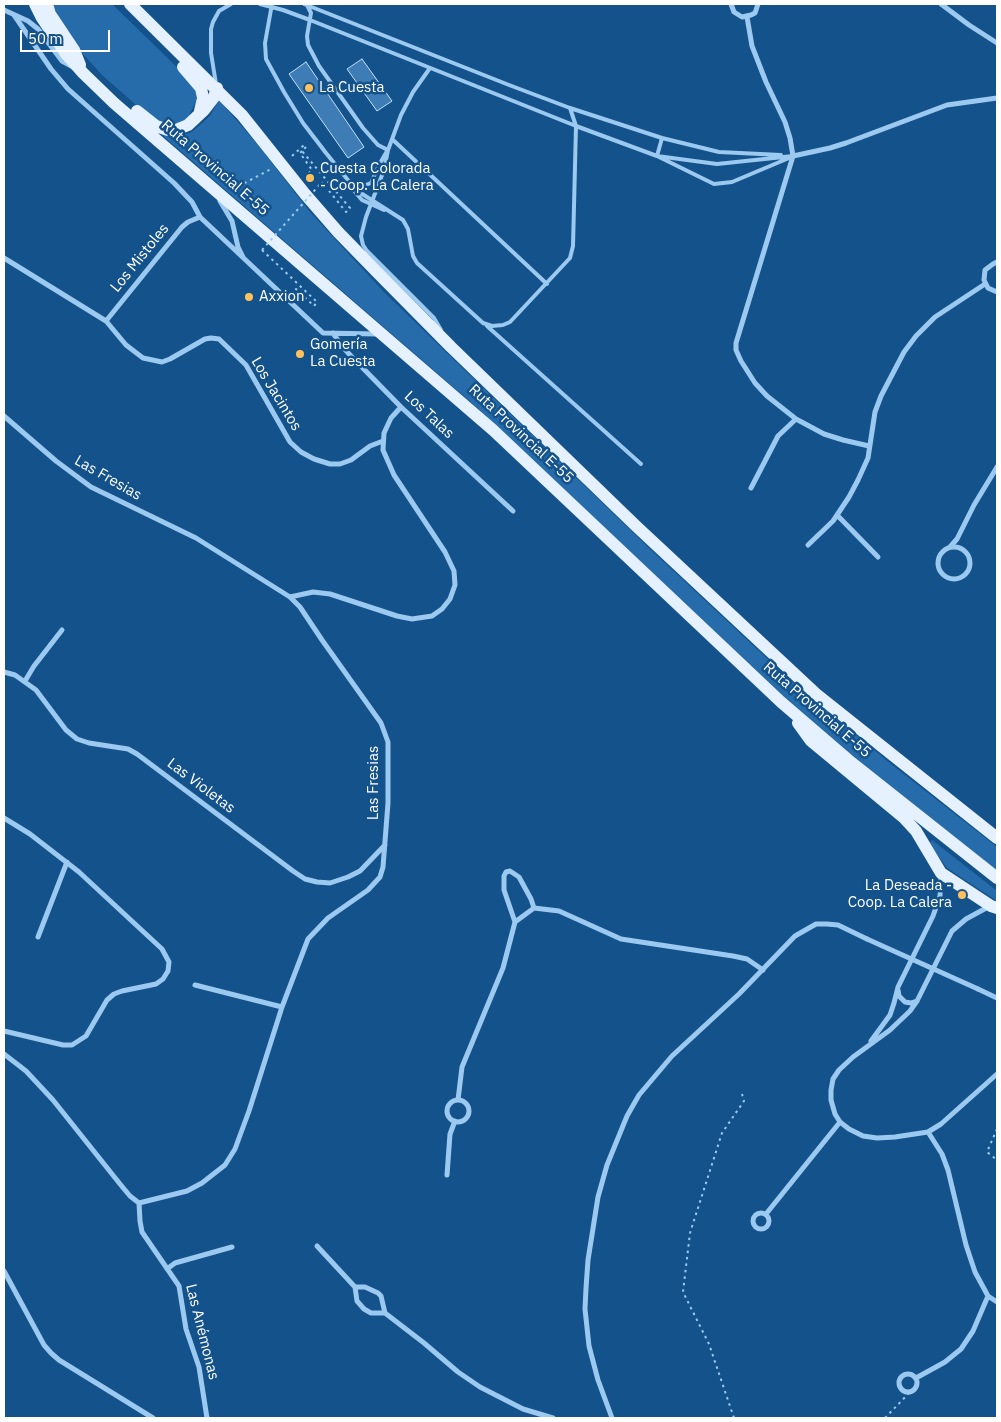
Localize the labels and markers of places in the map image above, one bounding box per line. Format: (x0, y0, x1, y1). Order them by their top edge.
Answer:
place label: La Cuesta (319, 79, 385, 97)
marker: La Cuesta (303, 82, 315, 94)
place label: Cuesta Colorada - Coop. La Calera (320, 160, 434, 195)
marker: Cuesta Colorada - Coop. La Calera (304, 172, 316, 184)
place label: Axxion (259, 288, 304, 306)
marker: Axxion (243, 291, 255, 303)
place label: Gomería La Cuesta (310, 336, 376, 371)
marker: Gomería La Cuesta (294, 348, 306, 360)
place label: La Deseada - Coop. La Calera (848, 877, 952, 912)
marker: La Deseada - Coop. La Calera (956, 889, 968, 901)

